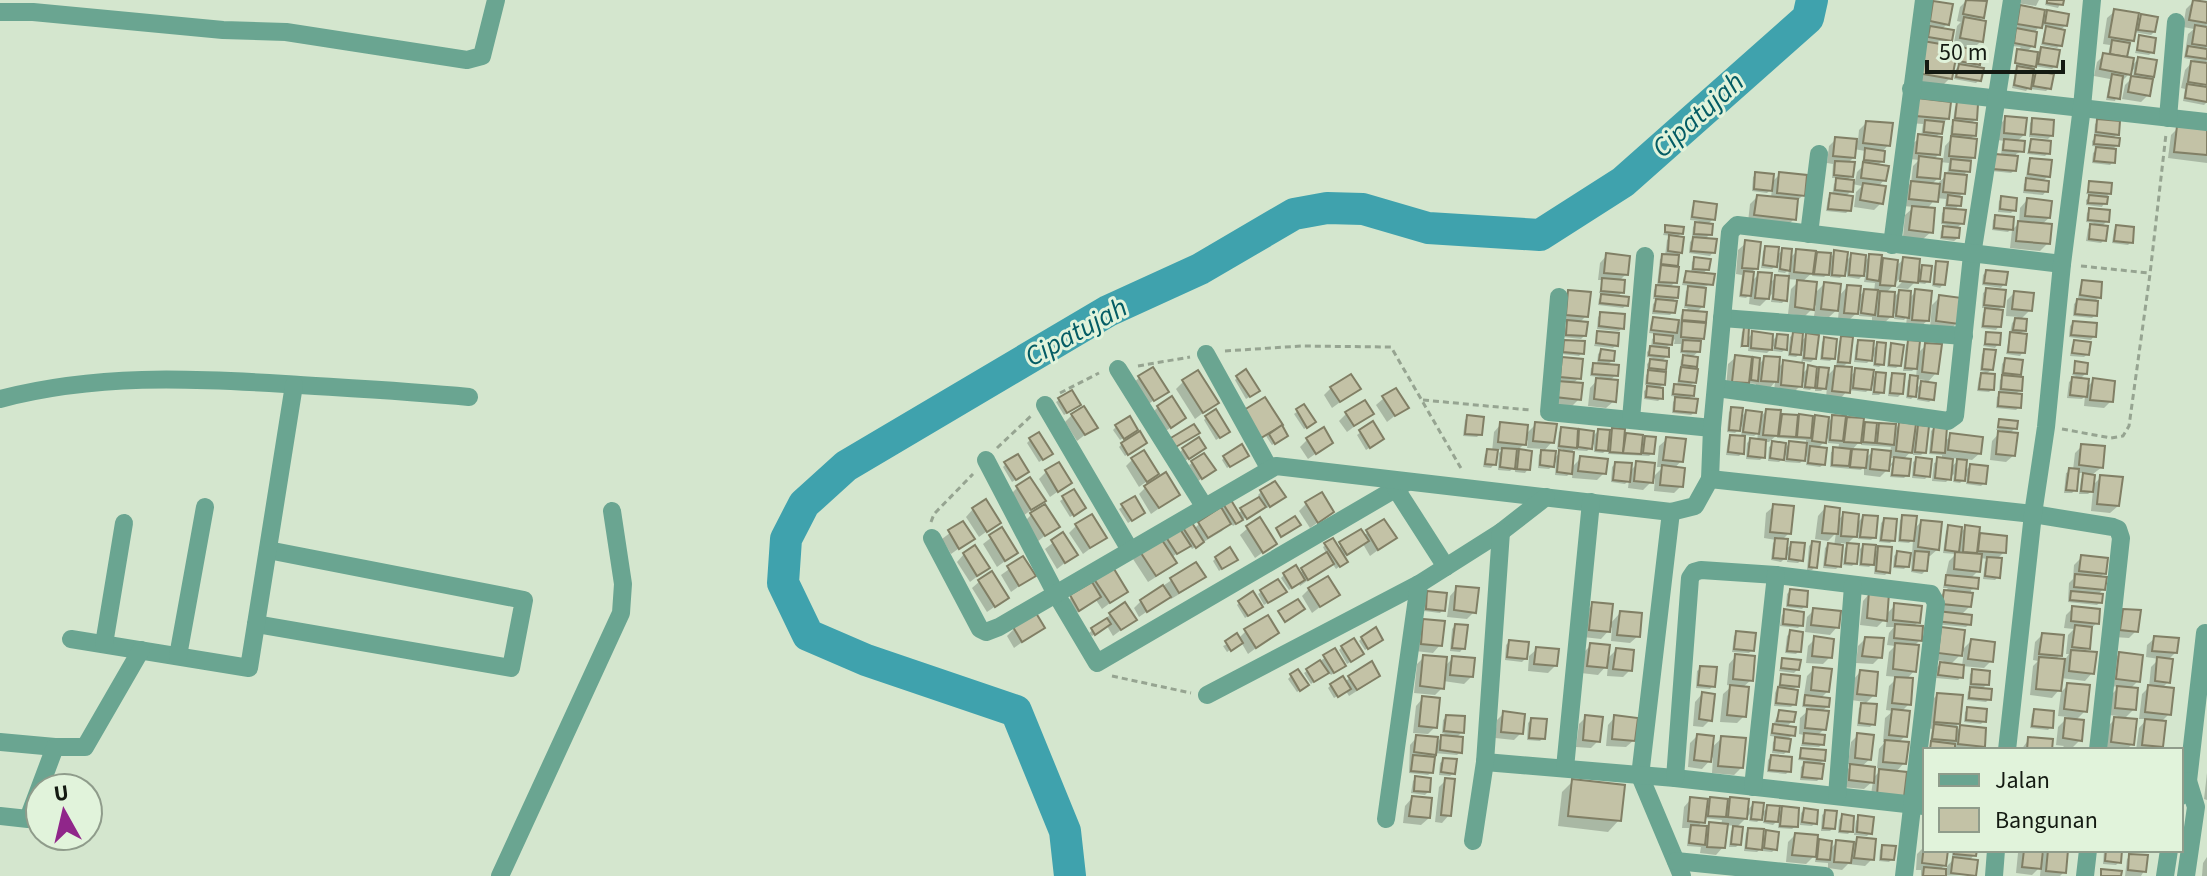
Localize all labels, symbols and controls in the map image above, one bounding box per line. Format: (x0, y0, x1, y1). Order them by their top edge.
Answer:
scale bar (1927, 24, 2063, 74)
text: 50 m (1939, 35, 1988, 70)
water label: Cipatujah (1643, 63, 1753, 167)
water label: Cipatujah (1017, 287, 1135, 377)
legend (1923, 748, 2183, 852)
text: Jalan (1995, 763, 2050, 798)
north arrow (24, 772, 104, 852)
text: U (52, 776, 71, 810)
text: Bangunan (1995, 803, 2098, 838)

